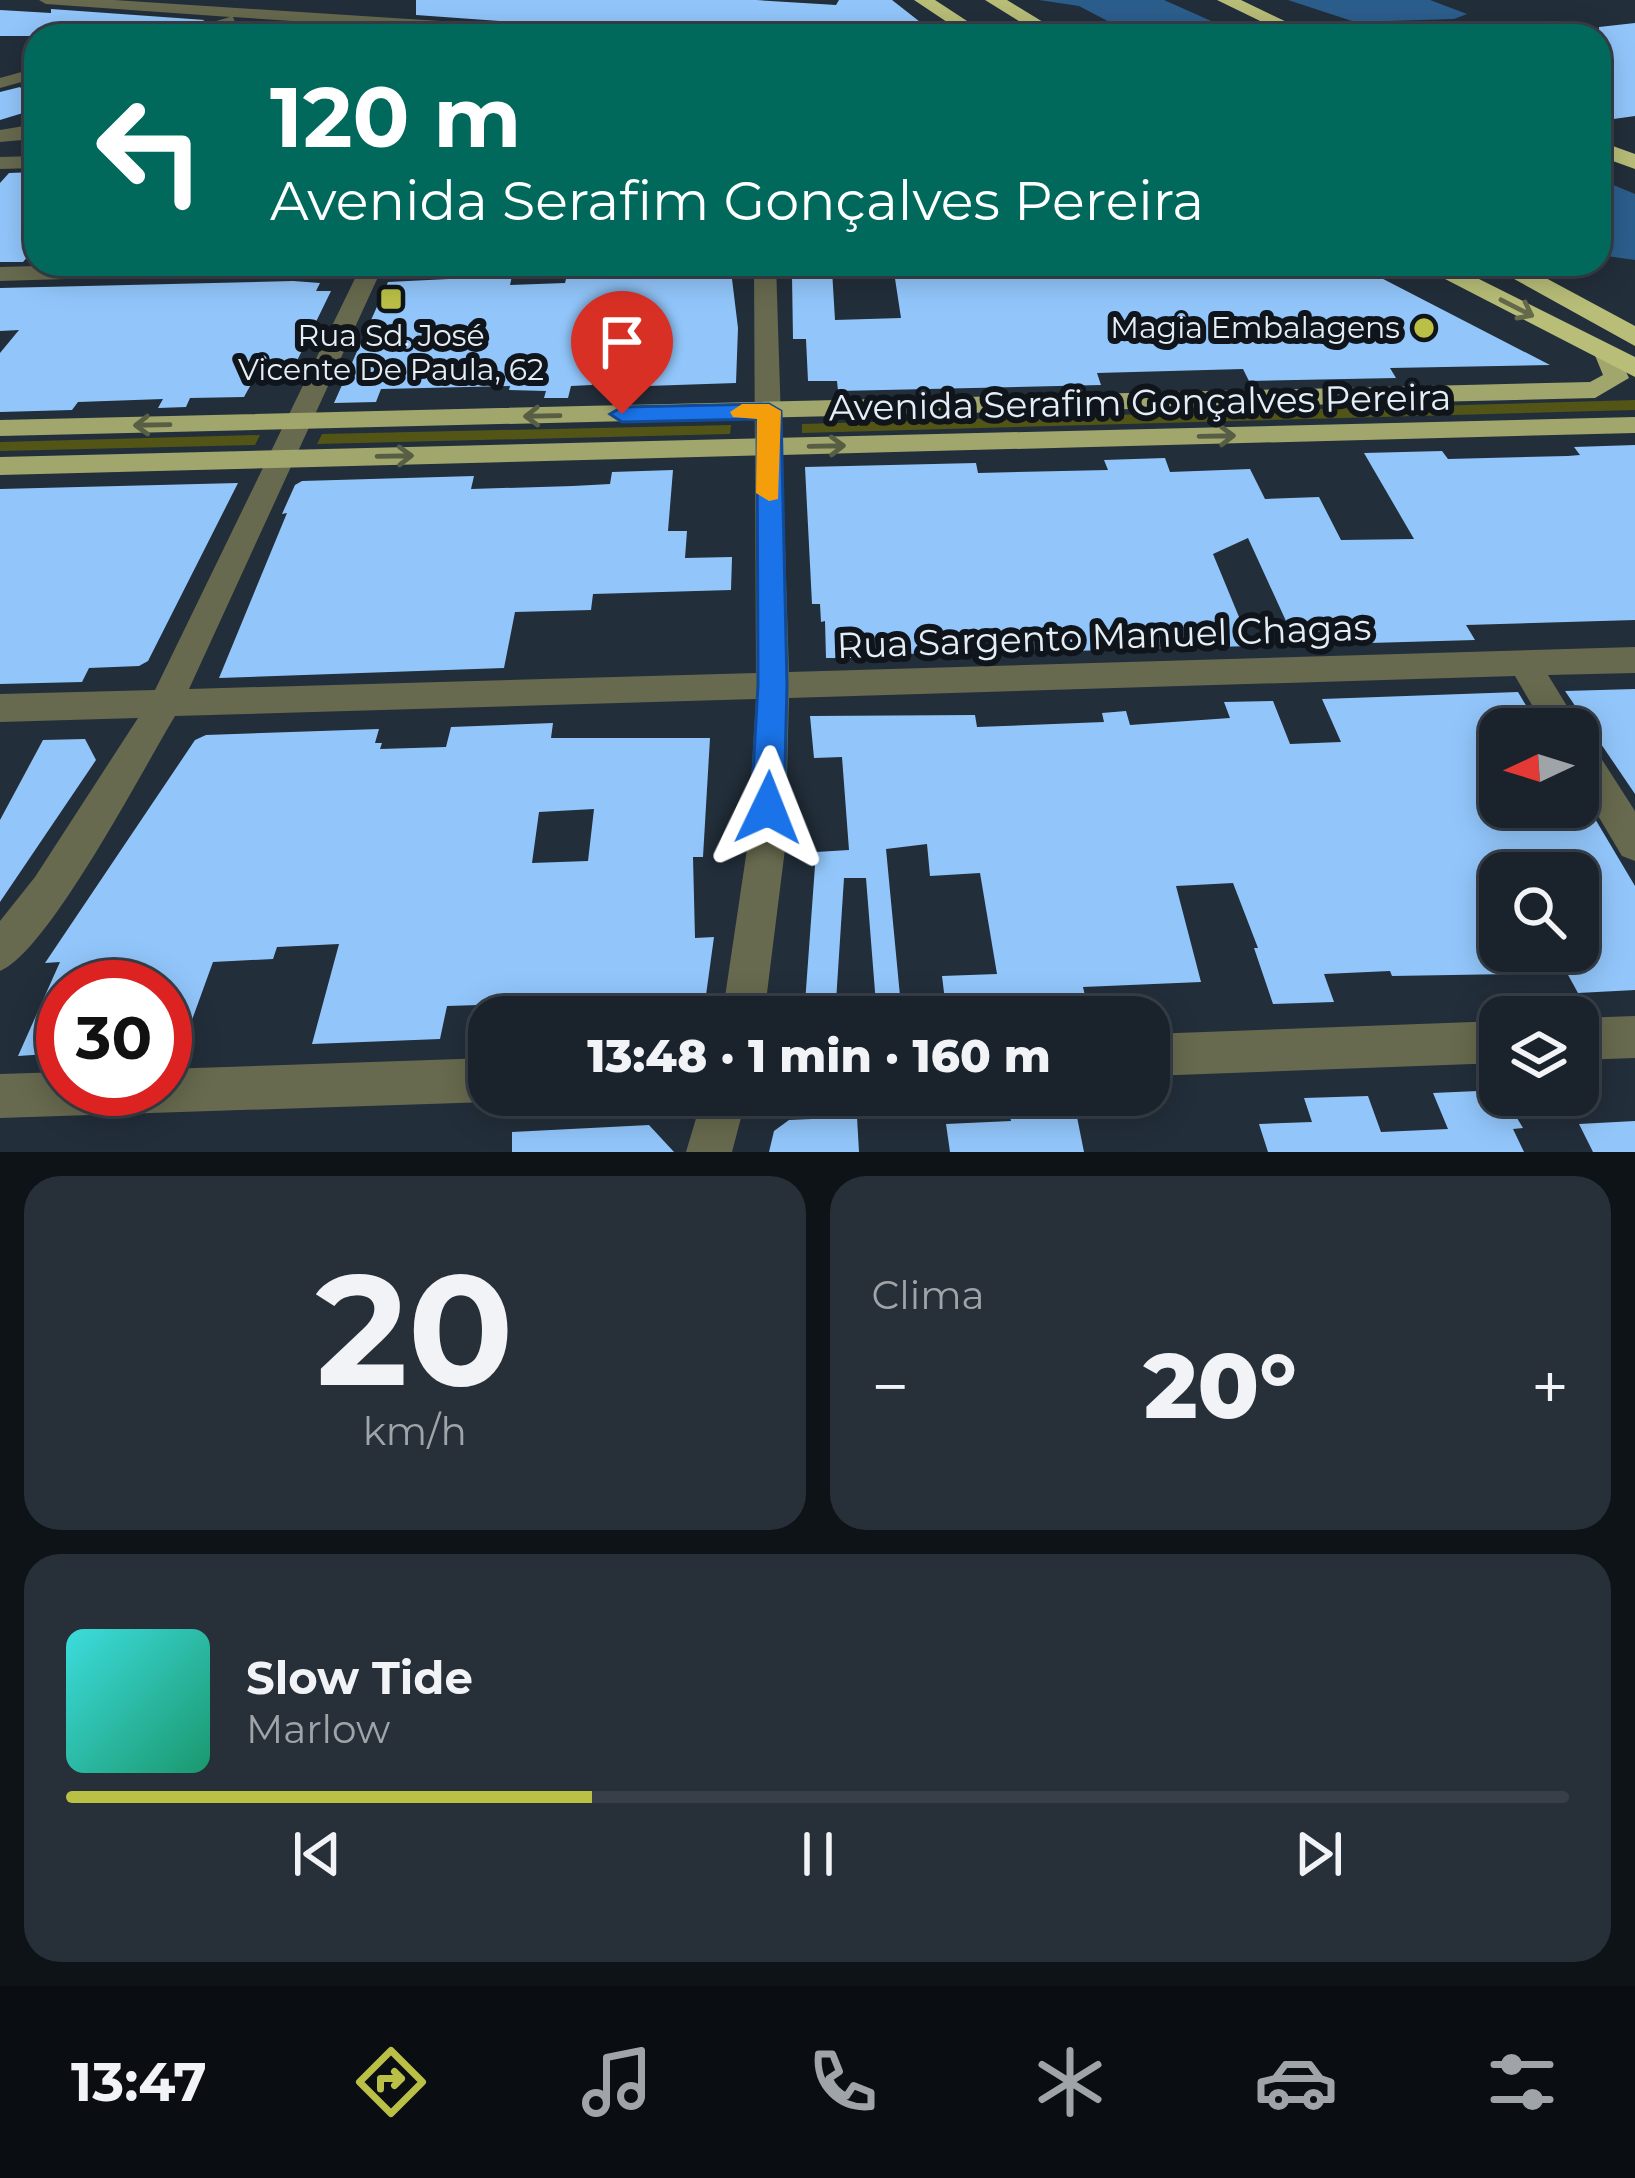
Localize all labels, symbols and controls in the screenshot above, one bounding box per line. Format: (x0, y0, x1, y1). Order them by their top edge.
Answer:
text: 120 m (270, 66, 521, 168)
icon: left (72, 72, 228, 228)
text: Avenida Serafim Gonçalves Pereira (270, 168, 1204, 234)
marker: Rua Sd. José Vicente De Paula, 62 (378, 286, 404, 312)
pin (571, 291, 673, 414)
one-way arrow (1499, 298, 1535, 321)
icon: arrive (589, 309, 655, 375)
place label: Magia Embalagens (1110, 309, 1400, 346)
marker: Magia Embalagens (1411, 315, 1437, 341)
place label: Rua Sd. José Vicente De Paula, 62 (238, 317, 544, 388)
street label: Avenida Serafim Gonçalves Pereira (828, 375, 1452, 429)
one-way arrow (523, 405, 562, 428)
one-way arrow (133, 413, 172, 436)
one-way arrow (1197, 425, 1236, 448)
one-way arrow (807, 435, 846, 458)
one-way arrow (375, 445, 414, 468)
street label: Rua Sargento Manuel Chagas (836, 605, 1372, 667)
north arrow (1479, 708, 1599, 828)
map controls (1479, 708, 1599, 1116)
position arrow (705, 745, 831, 871)
button: search (1479, 852, 1599, 972)
speed limit sign: 30 (36, 960, 192, 1116)
button: layers (1479, 996, 1599, 1116)
text: 13:48 · 1 min · 160 m (587, 1028, 1051, 1083)
text: 20 (316, 1234, 514, 1424)
text: Clima (872, 1271, 985, 1319)
text: 20° (1144, 1331, 1297, 1441)
text: − (872, 1346, 909, 1427)
text: + (1531, 1346, 1569, 1427)
text: km/h (363, 1407, 467, 1455)
text: Slow Tide (246, 1650, 473, 1705)
text: Marlow (246, 1705, 390, 1753)
icon: previous (284, 1821, 350, 1887)
icon: pause (785, 1821, 851, 1887)
icon: next (1286, 1821, 1352, 1887)
icon: directions (349, 2040, 433, 2124)
icon: music (575, 2040, 659, 2124)
icon: phone (801, 2040, 885, 2124)
icon: climate (1028, 2040, 1112, 2124)
icon: car (1254, 2040, 1338, 2124)
icon: filters (1480, 2040, 1564, 2124)
text: 13:47 (71, 2049, 207, 2115)

